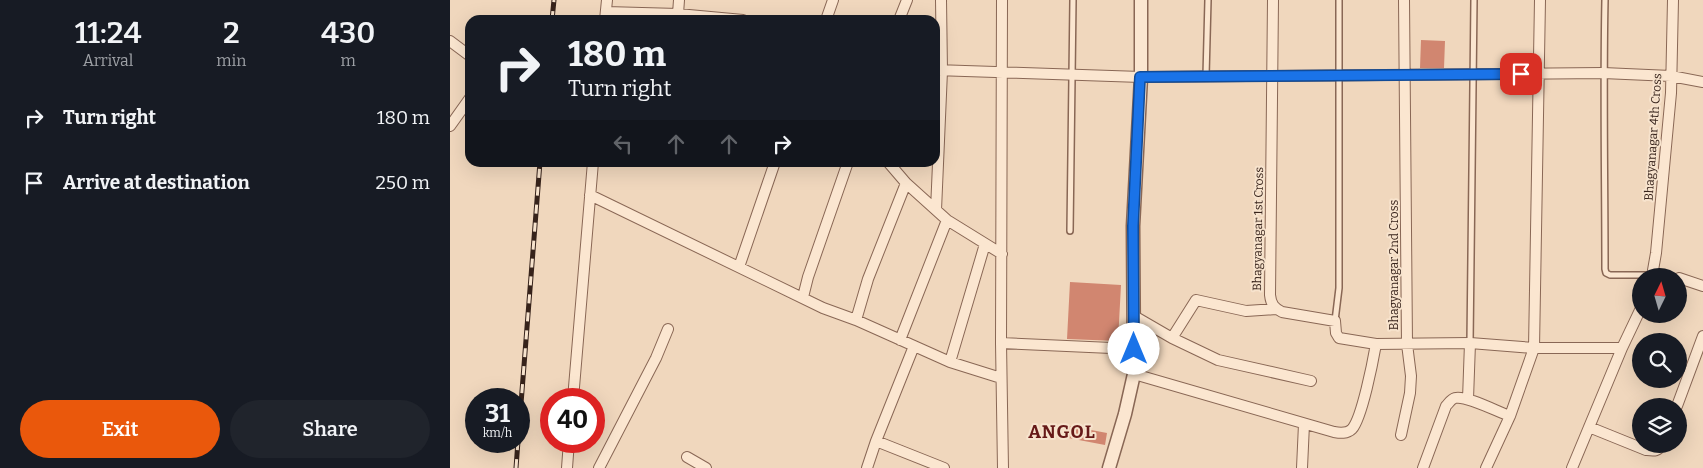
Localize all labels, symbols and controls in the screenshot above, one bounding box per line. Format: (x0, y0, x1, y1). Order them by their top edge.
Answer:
text: 11:24 (75, 15, 142, 51)
text: 2 (223, 15, 240, 51)
text: 430 (321, 15, 375, 51)
text: 180 m (568, 33, 666, 75)
icon: right (485, 35, 550, 100)
text: Arrival (83, 51, 133, 70)
text: min (216, 51, 246, 70)
text: m (341, 51, 356, 70)
pin (1500, 53, 1542, 95)
icon: arrive (1507, 60, 1535, 88)
street label: Bhagyanagar 4th Cross (1642, 73, 1664, 201)
text: Turn right (568, 75, 671, 102)
icon: right (20, 104, 48, 132)
text: Turn right (63, 106, 156, 129)
text: 180 m (377, 106, 430, 129)
icon: left (609, 130, 637, 158)
icon: ahead (662, 130, 690, 158)
icon: ahead (715, 130, 743, 158)
icon: right (768, 130, 796, 158)
street label: Bhagyanagar 1st Cross (1250, 167, 1266, 291)
icon: arrive (20, 169, 48, 197)
text: Arrive at destination (63, 171, 250, 194)
text: 250 m (375, 171, 430, 194)
street label: Bhagyanagar 2nd Cross (1387, 200, 1401, 330)
north arrow (1632, 268, 1688, 322)
map controls (1632, 268, 1687, 453)
position arrow (1107, 322, 1159, 374)
button: search (1632, 333, 1687, 388)
speed limit sign: 40 (540, 388, 605, 453)
button: layers (1632, 398, 1687, 453)
text: 31 (485, 399, 510, 429)
button: Exit (20, 400, 220, 458)
button: Share (230, 400, 430, 458)
district label: ANGOL (1028, 421, 1096, 443)
text: km/h (483, 426, 512, 440)

